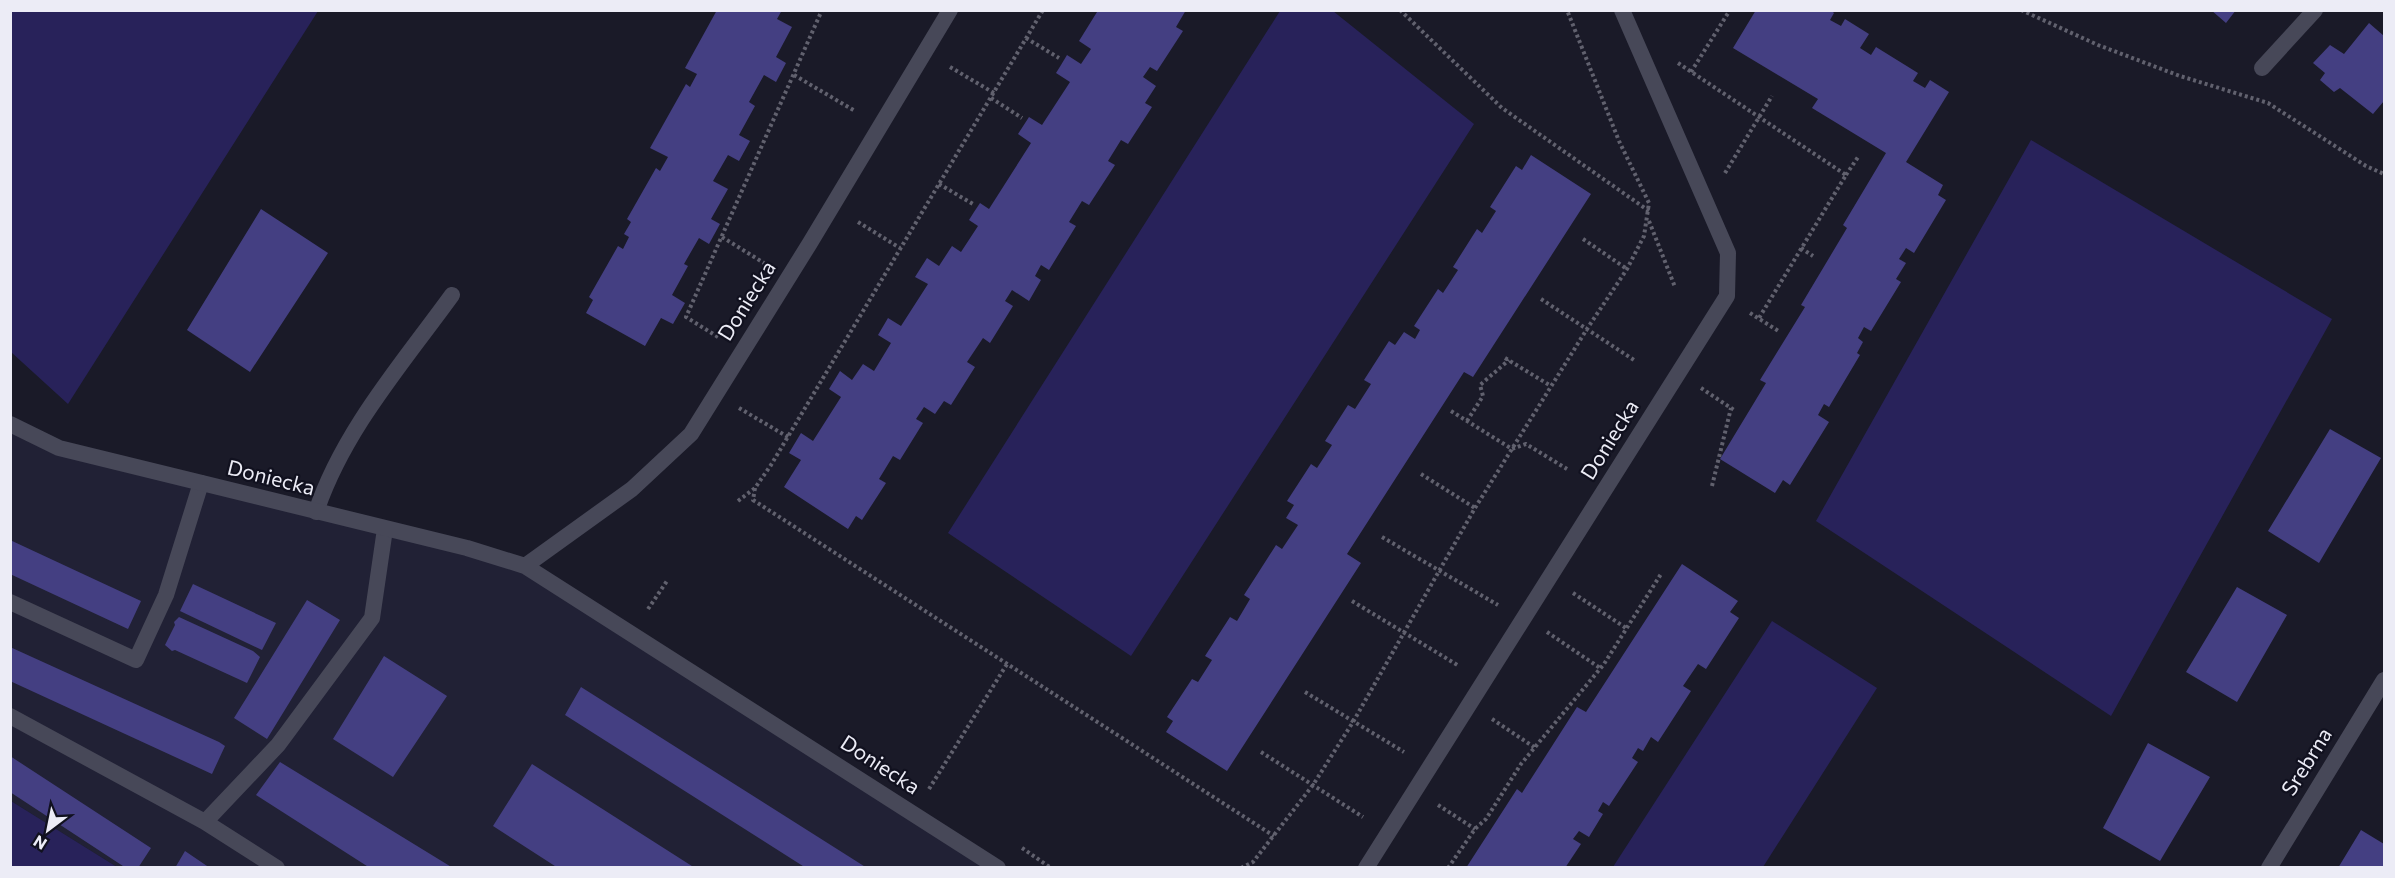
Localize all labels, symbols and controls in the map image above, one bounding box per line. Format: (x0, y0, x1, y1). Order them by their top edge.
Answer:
street label: Doniecka (711, 256, 780, 345)
street label: Doniecka (1574, 395, 1643, 484)
street label: Doniecka (225, 454, 318, 499)
street label: Srebrna (2275, 723, 2336, 800)
street label: Doniecka (837, 729, 925, 799)
north arrow (18, 800, 78, 860)
text: N (30, 832, 50, 854)

